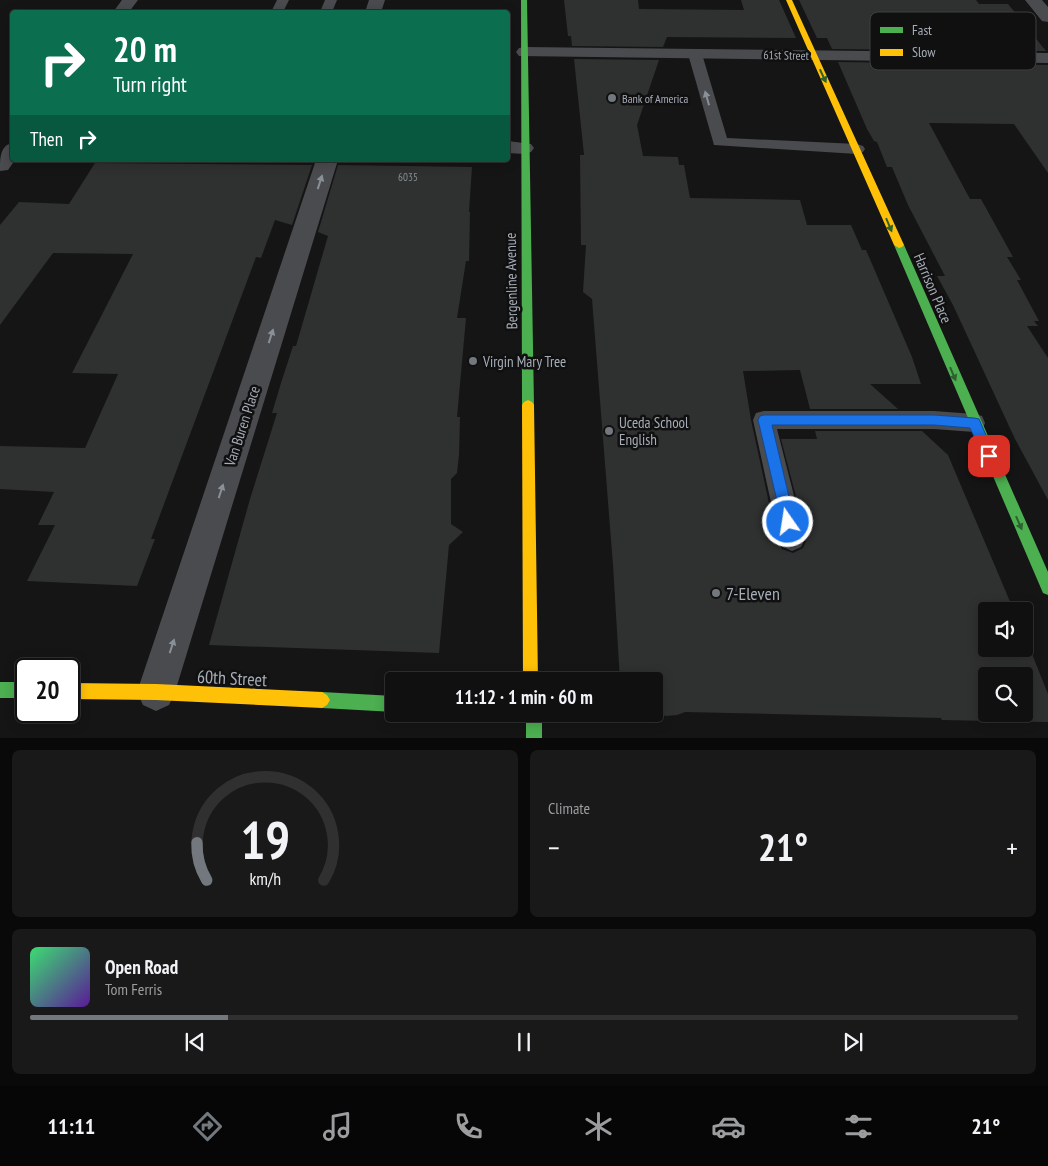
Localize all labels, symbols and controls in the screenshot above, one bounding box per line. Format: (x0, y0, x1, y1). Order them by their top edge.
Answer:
legend (870, 12, 1036, 70)
text: Fast (912, 21, 932, 39)
text: 20 m (113, 26, 177, 72)
icon: right (30, 30, 95, 95)
text: Slow (912, 43, 936, 61)
street label: 61st Street (763, 47, 810, 63)
one-way arrow (819, 69, 827, 83)
text: Turn right (113, 70, 187, 98)
place label: Bank of America (622, 91, 689, 106)
one-way arrow (703, 91, 711, 106)
marker: Bank of America (606, 92, 618, 104)
icon: right (73, 125, 101, 153)
text: Then (30, 127, 63, 151)
house number: 6035 (398, 170, 418, 184)
one-way arrow (317, 174, 325, 189)
one-way arrow (886, 218, 894, 232)
street label: Bergenline Avenue (501, 232, 521, 330)
street label: Harrison Place (910, 250, 956, 326)
one-way arrow (268, 329, 275, 344)
place label: Virgin Mary Tree (482, 352, 566, 371)
marker: Virgin Mary Tree (467, 355, 479, 367)
one-way arrow (950, 367, 958, 381)
street label: Van Buren Place (220, 383, 264, 469)
place label: Uceda School English (619, 413, 689, 449)
marker: Uceda School English (603, 425, 615, 437)
pin (968, 435, 1010, 477)
icon: arrive (975, 442, 1003, 470)
one-way arrow (218, 483, 226, 498)
position arrow (761, 495, 813, 547)
one-way arrow (1015, 516, 1023, 530)
place label: 7-Eleven (726, 582, 780, 605)
marker: 7-Eleven (710, 587, 722, 599)
map controls (978, 602, 1033, 722)
button: sound (978, 602, 1033, 657)
one-way arrow (168, 638, 176, 653)
speed limit sign: 20 (15, 658, 80, 723)
street label: 60th Street (196, 665, 268, 691)
button: search (978, 667, 1033, 722)
text: 11:12 · 1 min · 60 m (455, 685, 593, 709)
text: Climate (548, 798, 590, 818)
text: 19 (240, 806, 290, 873)
text: 21° (758, 822, 808, 871)
text: − (548, 829, 560, 866)
text: + (1006, 829, 1018, 866)
text: km/h (249, 867, 281, 890)
text: Open Road (105, 955, 178, 979)
text: Tom Ferris (105, 979, 162, 999)
icon: previous (181, 1028, 209, 1056)
icon: pause (510, 1028, 538, 1056)
icon: next (839, 1028, 867, 1056)
icon: directions (190, 1109, 225, 1144)
icon: music (320, 1109, 355, 1144)
icon: phone (451, 1109, 486, 1144)
icon: climate (581, 1109, 616, 1144)
icon: car (711, 1109, 746, 1144)
icon: filters (841, 1109, 876, 1144)
text: 11:11 (48, 1112, 95, 1140)
text: 21° (971, 1112, 1000, 1140)

